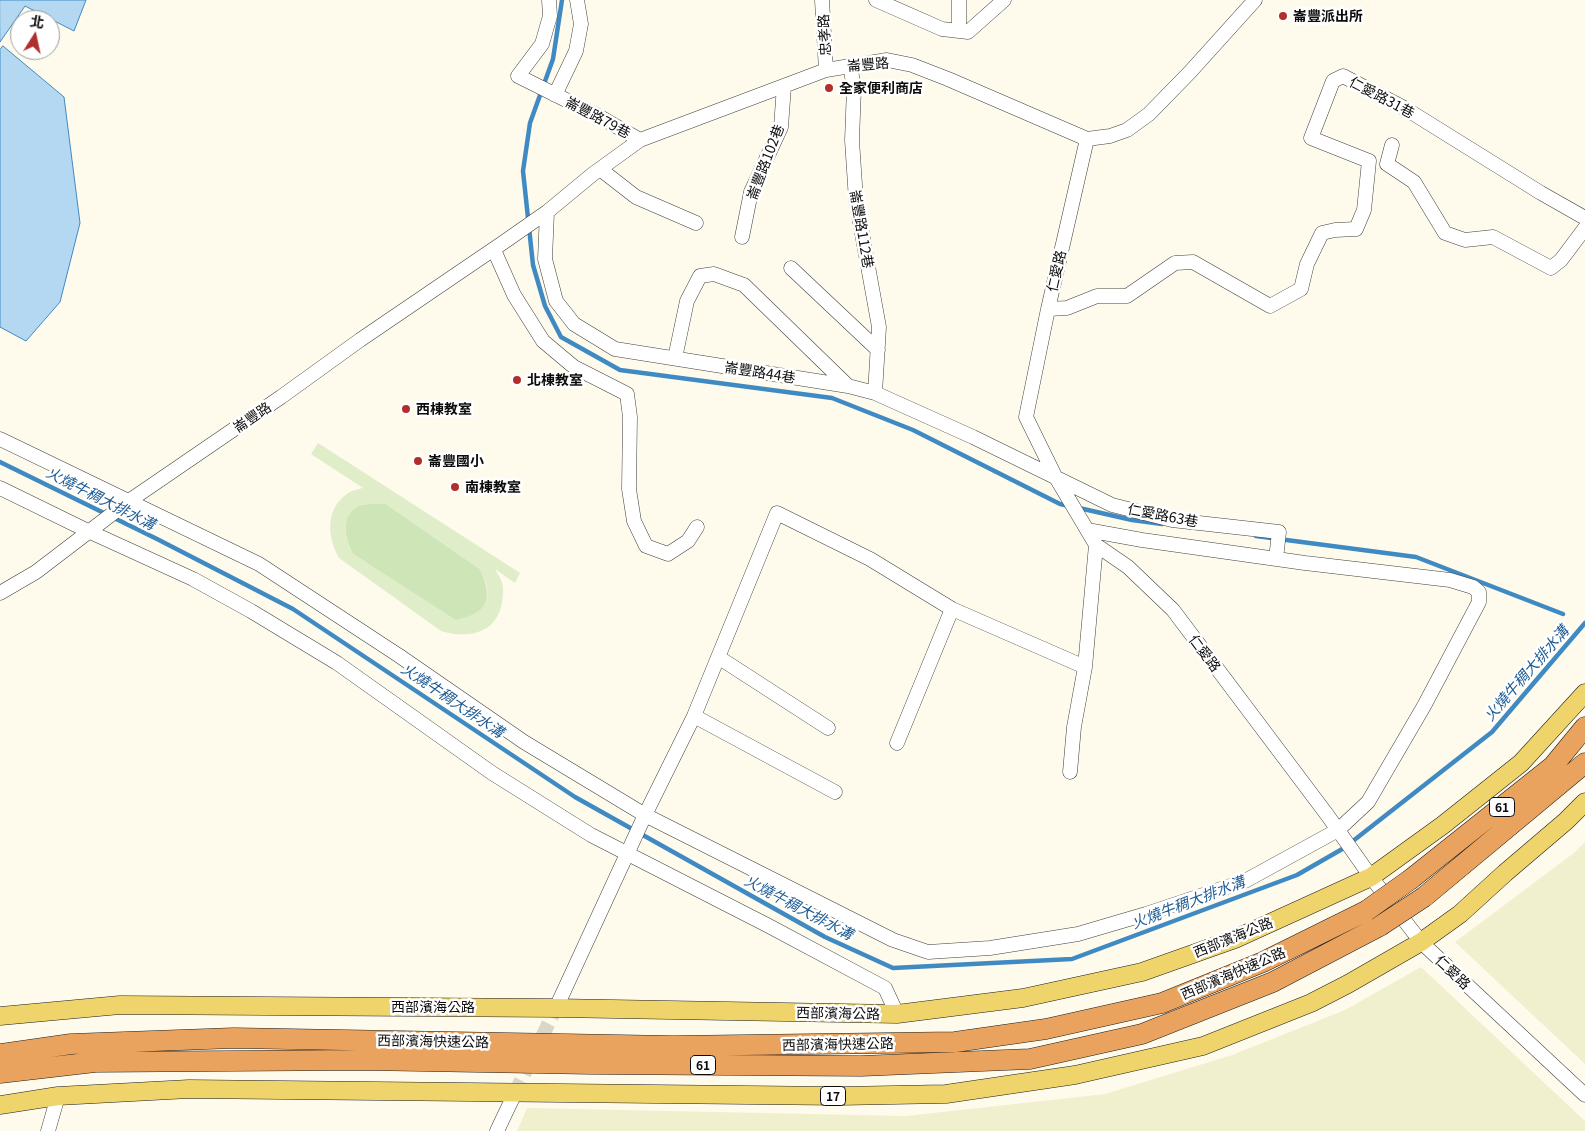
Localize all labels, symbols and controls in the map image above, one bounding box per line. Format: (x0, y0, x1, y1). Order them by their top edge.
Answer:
place label: 崙豐派出所 (1293, 8, 1363, 24)
north arrow (10, 10, 60, 60)
text: 北 (29, 10, 46, 32)
marker: 崙豐派出所 (1277, 10, 1289, 22)
street label: 忠孝路 (815, 14, 833, 56)
street label: 崙豐路 (846, 54, 890, 74)
street label: 仁愛路31巷 (1346, 73, 1418, 121)
place label: 全家便利商店 (839, 80, 923, 96)
marker: 全家便利商店 (823, 82, 835, 94)
street label: 崙豐路79巷 (562, 93, 634, 141)
street label: 崙豐路102巷 (743, 122, 787, 202)
street label: 崙豐路112巷 (847, 188, 877, 270)
street label: 仁愛路 (1043, 249, 1069, 293)
street label: 崙豐路44巷 (723, 358, 797, 386)
place label: 北棟教室 (527, 372, 583, 388)
marker: 北棟教室 (511, 374, 523, 386)
street label: 崙豐路 (230, 398, 274, 436)
place label: 西棟教室 (416, 401, 472, 417)
marker: 西棟教室 (400, 403, 412, 415)
place label: 崙豐國小 (428, 453, 484, 469)
marker: 崙豐國小 (412, 455, 424, 467)
water label: 火燒牛稠大排水溝 (43, 463, 159, 533)
place label: 南棟教室 (465, 479, 521, 495)
marker: 南棟教室 (449, 481, 461, 493)
street label: 仁愛路63巷 (1126, 500, 1200, 530)
water label: 火燒牛稠大排水溝 (1480, 622, 1572, 724)
street label: 仁愛路 (1186, 631, 1224, 675)
water label: 火燒牛稠大排水溝 (398, 659, 508, 741)
road number: 61 (1490, 798, 1514, 816)
water label: 火燒牛稠大排水溝 (742, 871, 856, 943)
water label: 火燒牛稠大排水溝 (1129, 872, 1247, 932)
street label: 西部濱海公路 (1191, 913, 1275, 961)
street label: 西部濱海快速公路 (1178, 943, 1288, 1003)
street label: 仁愛路 (1432, 952, 1474, 992)
street label: 西部濱海公路 (391, 999, 475, 1015)
street label: 西部濱海公路 (796, 1004, 880, 1022)
street label: 西部濱海快速公路 (377, 1032, 489, 1050)
street label: 西部濱海快速公路 (782, 1035, 894, 1053)
road number: 61 (690, 1056, 716, 1074)
road number: 17 (820, 1086, 846, 1106)

